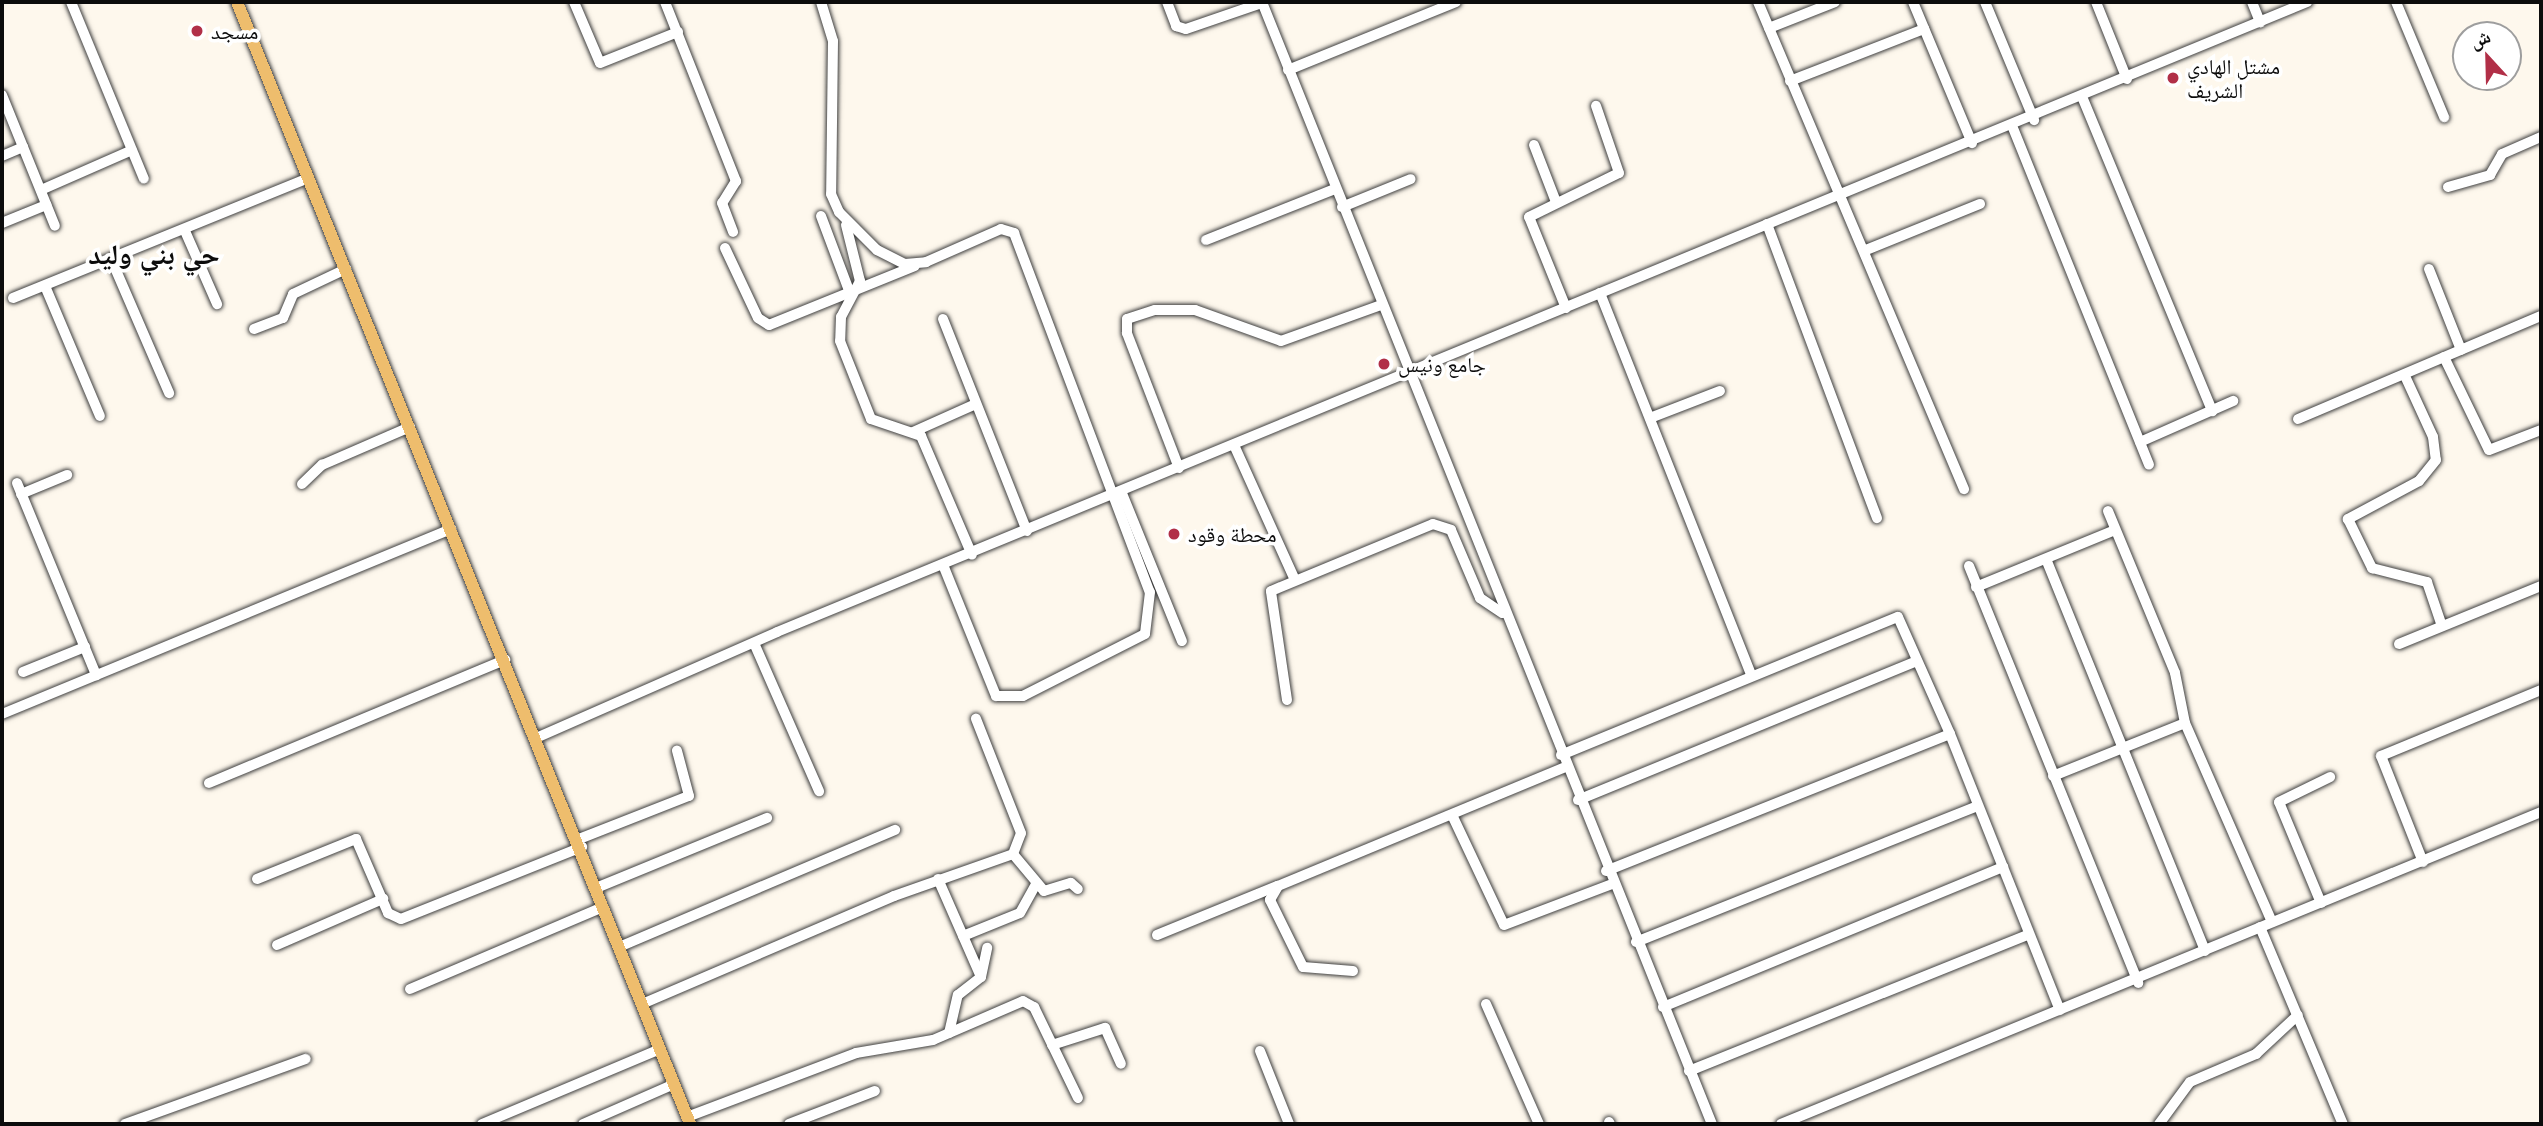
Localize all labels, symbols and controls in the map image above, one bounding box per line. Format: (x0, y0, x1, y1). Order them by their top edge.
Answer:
place label: مسجد (211, 18, 258, 44)
north arrow (2452, 21, 2522, 91)
marker: مسجد (189, 23, 205, 39)
text: ش (2466, 23, 2494, 53)
place label: مشتل الهادي الشريف (2187, 53, 2280, 103)
marker: مشتل الهادي الشريف (2165, 70, 2181, 86)
district label: حي بني وليد (88, 237, 220, 271)
place label: جامع ونيس (1398, 351, 1486, 377)
marker: جامع ونيس (1376, 356, 1392, 372)
place label: محطة وقود (1188, 521, 1277, 547)
marker: محطة وقود (1166, 526, 1182, 542)

